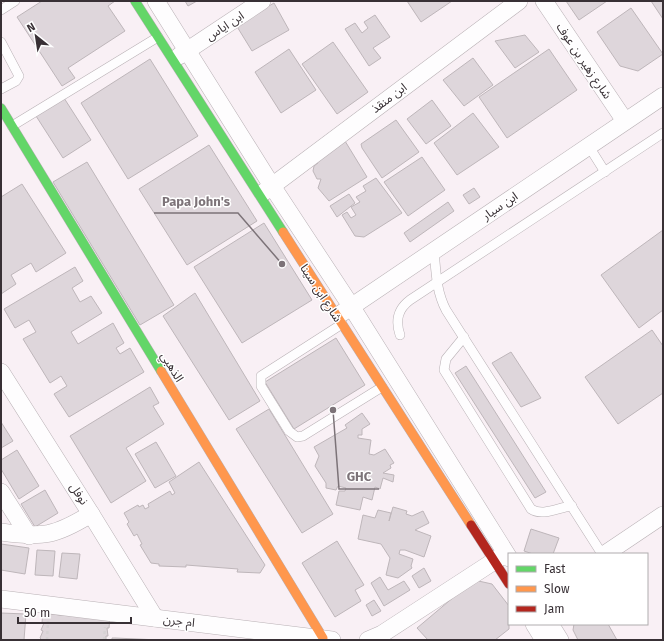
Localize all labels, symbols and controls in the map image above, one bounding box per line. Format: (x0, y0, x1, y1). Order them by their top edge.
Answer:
street label: ابن اياس (203, 8, 247, 43)
north arrow (16, 16, 56, 56)
text: N (25, 20, 38, 35)
street label: شارع زهير بن عوف (552, 20, 615, 103)
street label: ابن منقذ (369, 80, 410, 116)
callout: Papa John's (154, 188, 238, 213)
street label: ابن سيار (479, 189, 521, 224)
text: Papa John's (162, 194, 231, 209)
street label: شارع ابن سينا (295, 261, 345, 326)
street label: الذهبي (155, 350, 186, 386)
callout: GHC (339, 464, 379, 489)
text: GHC (347, 469, 372, 484)
street label: نوفل (67, 481, 91, 507)
legend (508, 553, 648, 625)
text: Fast (544, 562, 566, 576)
text: Slow (544, 582, 570, 596)
scale bar (18, 599, 131, 625)
text: Jam (544, 602, 564, 616)
text: 50 m (24, 606, 50, 620)
street label: ام جرن (162, 612, 196, 632)

